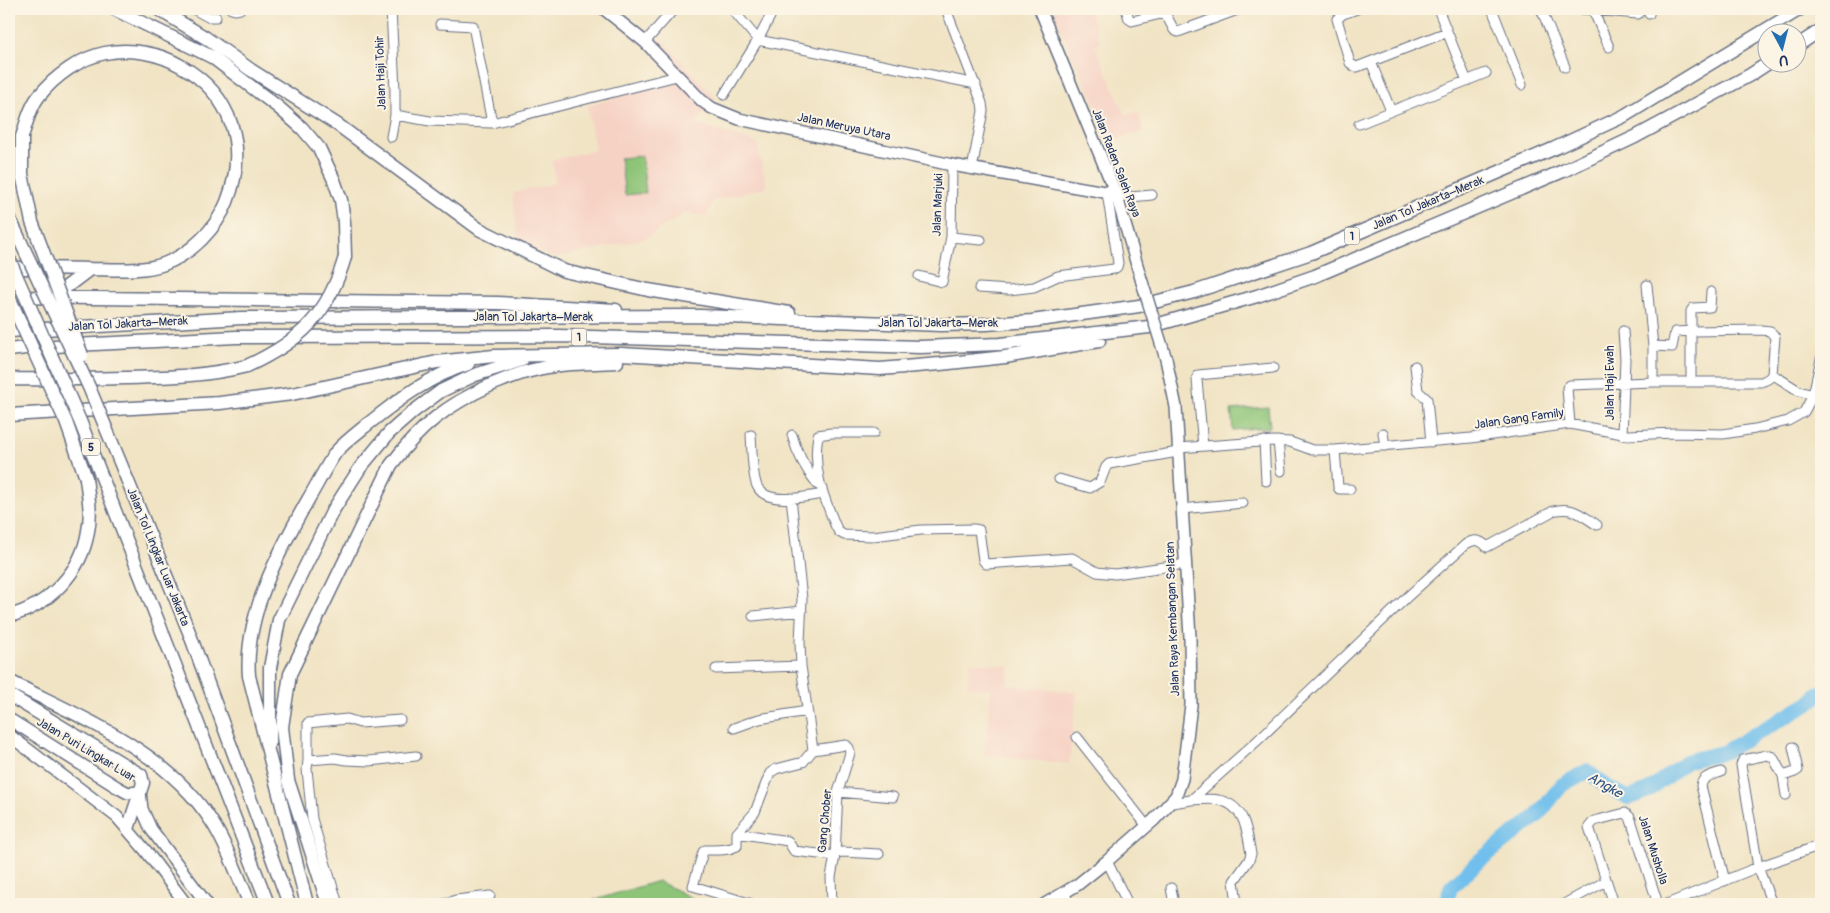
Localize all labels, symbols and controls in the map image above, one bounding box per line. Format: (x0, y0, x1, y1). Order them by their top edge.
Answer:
north arrow (1758, 22, 1808, 72)
street label: Jalan Haji Tohir (372, 35, 390, 110)
text: U (1778, 51, 1789, 69)
street label: Jalan Raden Saleh Raya (1088, 107, 1144, 220)
street label: Jalan Meruya Utara (796, 110, 893, 144)
street label: Jalan Marjuki (929, 173, 947, 237)
street label: Jalan Tol Jakarta–Merak (1370, 173, 1486, 233)
road number: 1 (1344, 228, 1360, 245)
street label: Jalan Tol Jakarta–Merak (473, 310, 593, 325)
street label: Jalan Tol Jakarta–Merak (68, 313, 188, 335)
street label: Jalan Tol Jakarta–Merak (878, 316, 998, 331)
road number: 1 (572, 328, 586, 346)
street label: Jalan Haji Ewah (1603, 345, 1618, 421)
street label: Jalan Gang Family (1473, 405, 1565, 433)
road number: 5 (82, 438, 100, 456)
street label: Jalan Tol Lingkar Luar Jakarta (123, 486, 193, 629)
street label: Jalan Raya Kembangan Selatan (1163, 541, 1183, 697)
street label: Jalan Puri Lingkar Luar (34, 715, 139, 786)
water label: Angke (1585, 768, 1627, 803)
street label: Gang Chober (815, 788, 835, 854)
street label: Jalan Musholla (1635, 813, 1671, 887)

